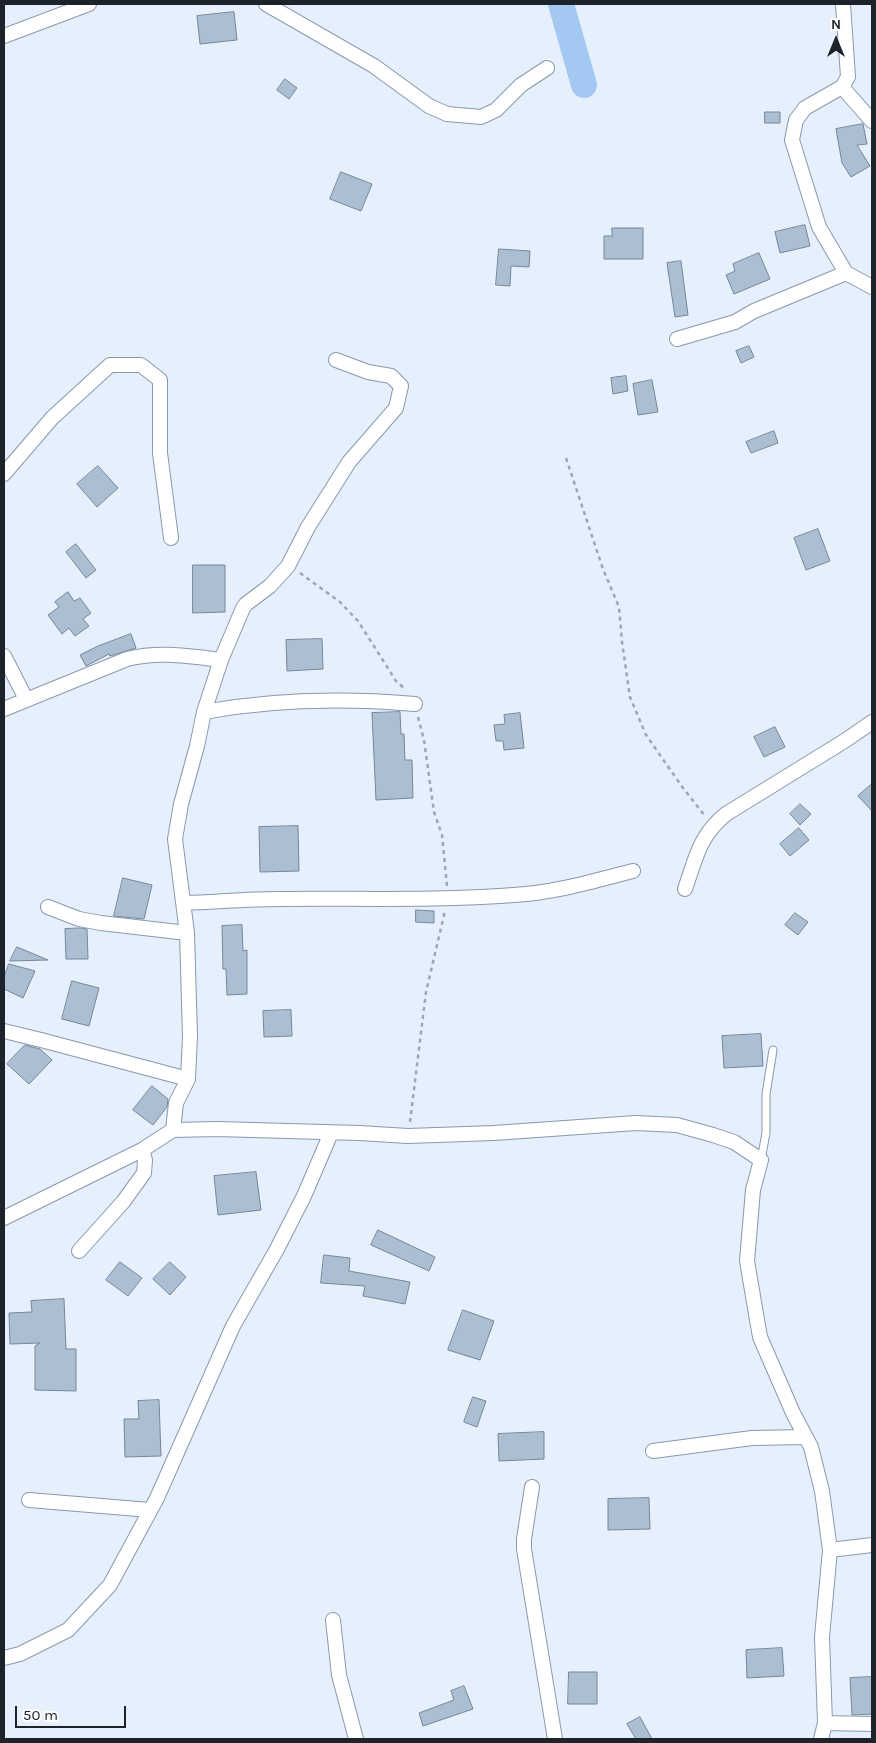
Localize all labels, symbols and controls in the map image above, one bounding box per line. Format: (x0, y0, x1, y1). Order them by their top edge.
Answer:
north arrow (811, 15, 861, 65)
text: N (831, 16, 841, 33)
scale bar (18, 1696, 129, 1728)
text: 50 m (23, 1706, 58, 1724)

